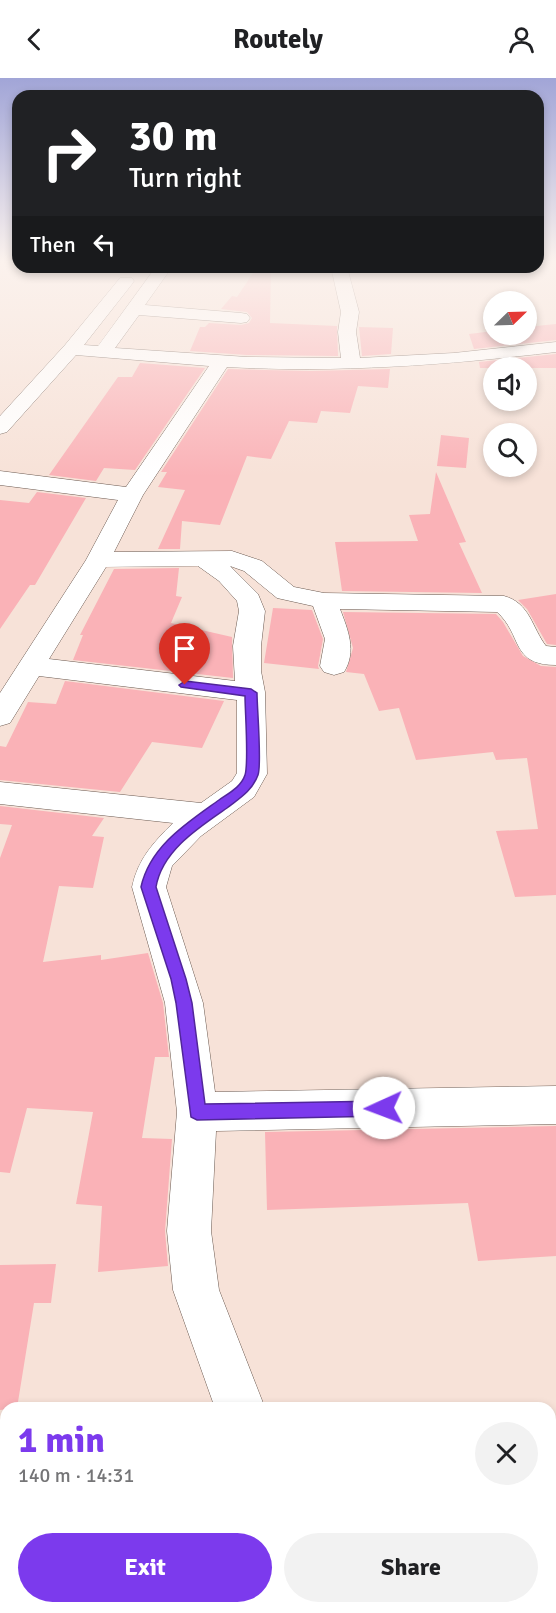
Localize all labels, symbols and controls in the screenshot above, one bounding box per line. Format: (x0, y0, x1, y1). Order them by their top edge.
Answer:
icon: back (18, 23, 51, 56)
text: Routely (233, 23, 323, 56)
icon: person (505, 23, 538, 56)
text: 30 m (129, 111, 218, 162)
icon: right (30, 114, 108, 192)
text: Turn right (129, 162, 242, 195)
icon: left (88, 228, 121, 261)
text: Then (30, 231, 76, 258)
north arrow (483, 291, 537, 345)
map controls (483, 291, 537, 477)
button: sound (483, 357, 537, 411)
button: search (483, 423, 537, 477)
pin (159, 623, 210, 685)
icon: arrive (168, 632, 201, 665)
position arrow (352, 1076, 416, 1140)
text: 1 min (18, 1418, 105, 1463)
button: close (475, 1422, 538, 1485)
text: 140 m · 14:31 (18, 1463, 134, 1488)
button: Exit (18, 1533, 272, 1602)
button: Share (284, 1533, 538, 1602)

